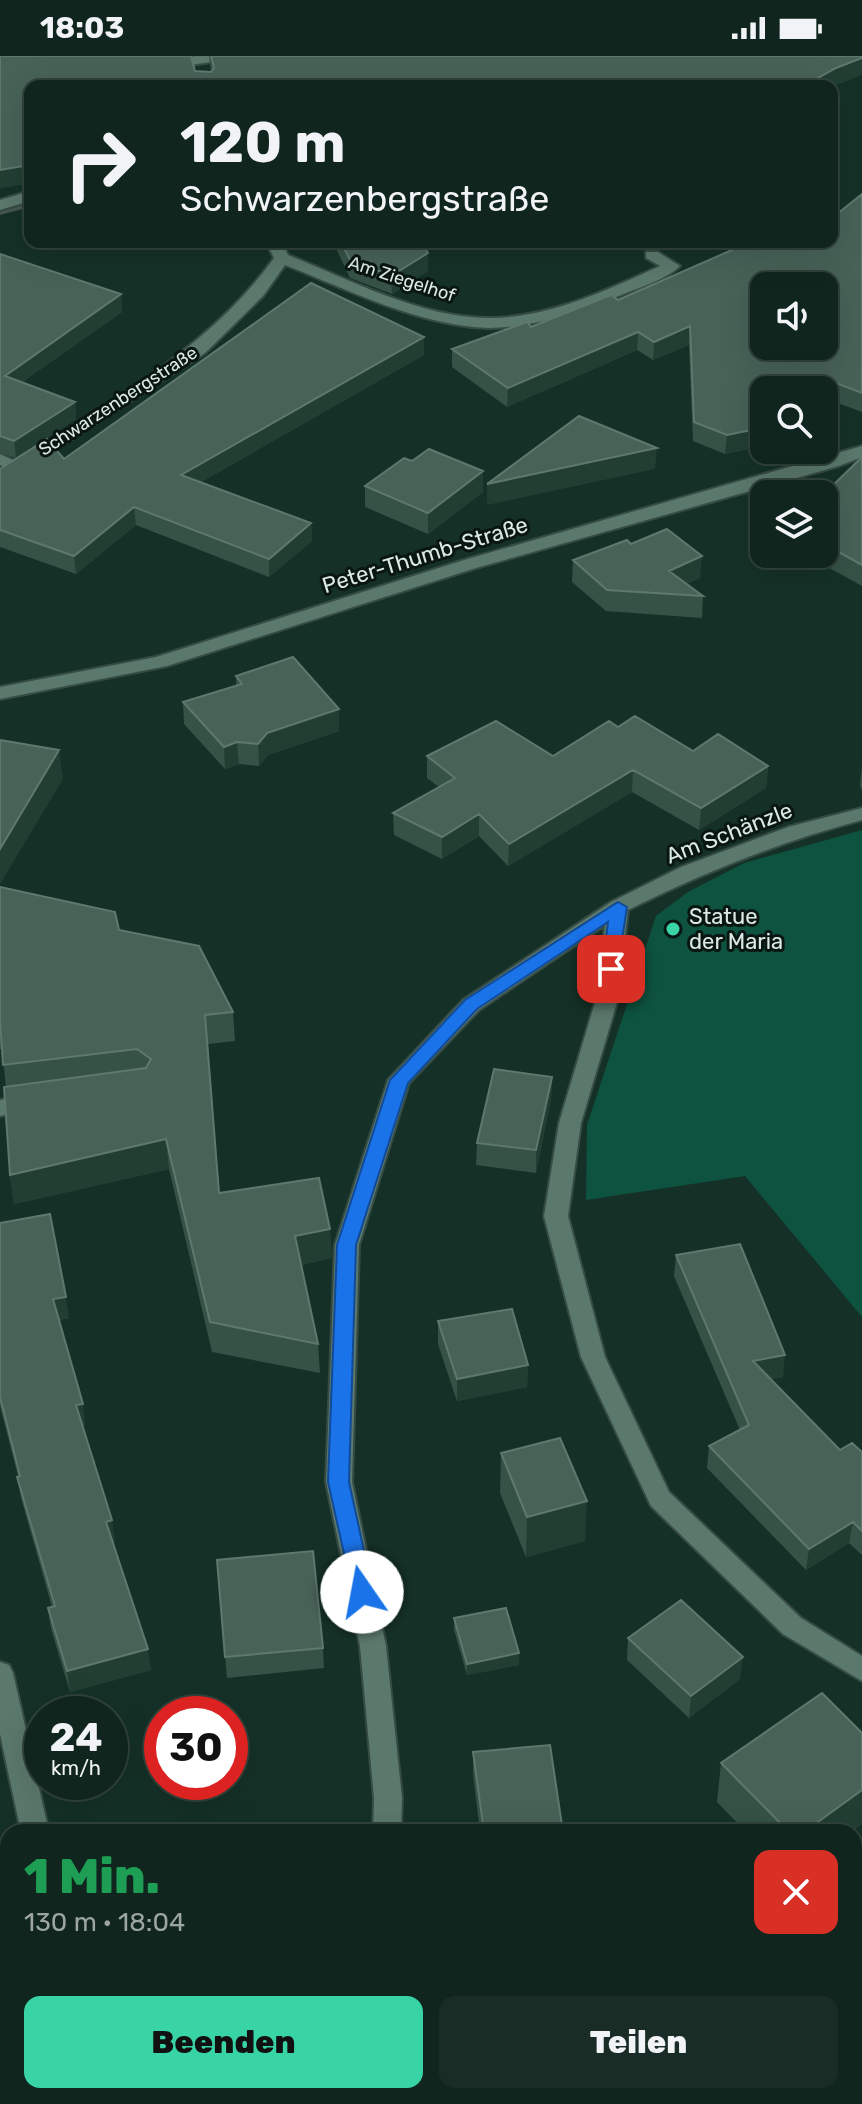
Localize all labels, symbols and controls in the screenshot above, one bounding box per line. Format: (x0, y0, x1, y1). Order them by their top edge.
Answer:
text: 18:03 (40, 10, 124, 46)
text: 120 m (180, 110, 346, 176)
icon: right (48, 112, 152, 216)
text: Schwarzenbergstraße (180, 177, 549, 220)
street label: Am Ziegelhof (346, 251, 458, 307)
map controls (750, 272, 838, 568)
button: sound (750, 272, 838, 360)
street label: Schwarzenbergstraße (35, 341, 201, 461)
button: search (750, 376, 838, 464)
button: layers (750, 480, 838, 568)
street label: Peter-Thumb-Straße (319, 511, 531, 599)
street label: Am Schänzle (662, 797, 796, 869)
place label: Statue der Maria (689, 903, 783, 955)
marker: Statue der Maria (664, 920, 682, 938)
pin (577, 935, 645, 1003)
icon: arrive (589, 947, 633, 991)
position arrow (320, 1550, 404, 1634)
speed limit sign: 30 (144, 1696, 248, 1800)
text: 24 (49, 1714, 103, 1761)
text: km/h (51, 1756, 101, 1780)
text: 1 Min. (24, 1848, 160, 1905)
button: close (754, 1850, 838, 1934)
text: 130 m · 18:04 (24, 1907, 185, 1938)
button: Beenden (24, 1996, 423, 2088)
button: Teilen (439, 1996, 838, 2088)

